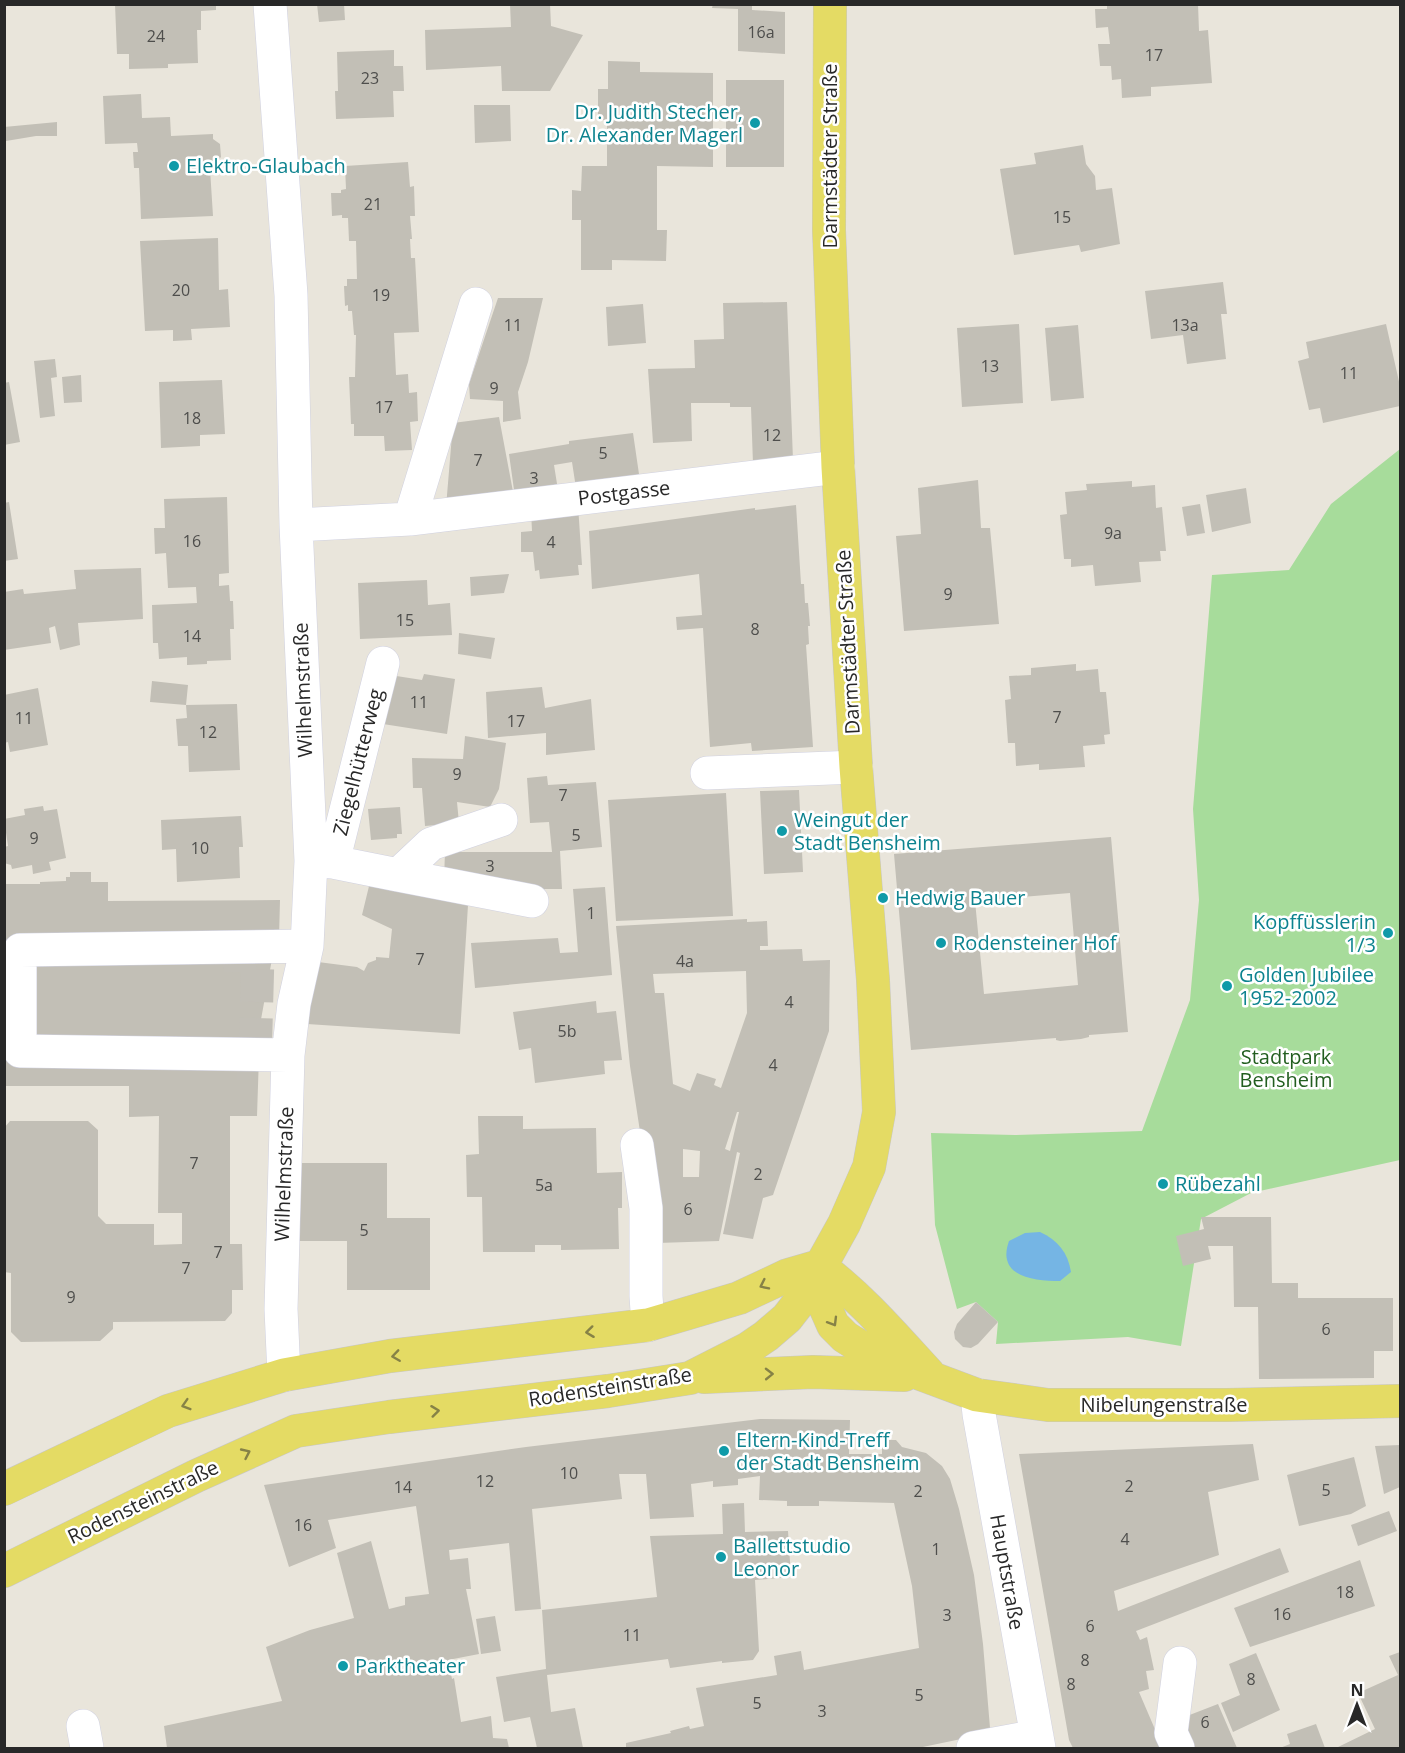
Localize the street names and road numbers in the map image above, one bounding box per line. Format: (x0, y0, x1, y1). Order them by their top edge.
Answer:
street label: Darmstädter Straße (816, 63, 843, 249)
street label: Postgasse (576, 473, 672, 512)
street label: Darmstädter Straße (829, 549, 866, 735)
street label: Wilhelmstraße (287, 622, 318, 758)
street label: Ziegelhütterweg (326, 685, 389, 838)
street label: Wilhelmstraße (268, 1106, 299, 1242)
street label: Rodensteinstraße (526, 1360, 693, 1413)
street label: Nibelungenstraße (1080, 1391, 1248, 1418)
street label: Rodensteinstraße (63, 1453, 223, 1550)
street label: Hauptstraße (984, 1512, 1031, 1632)

